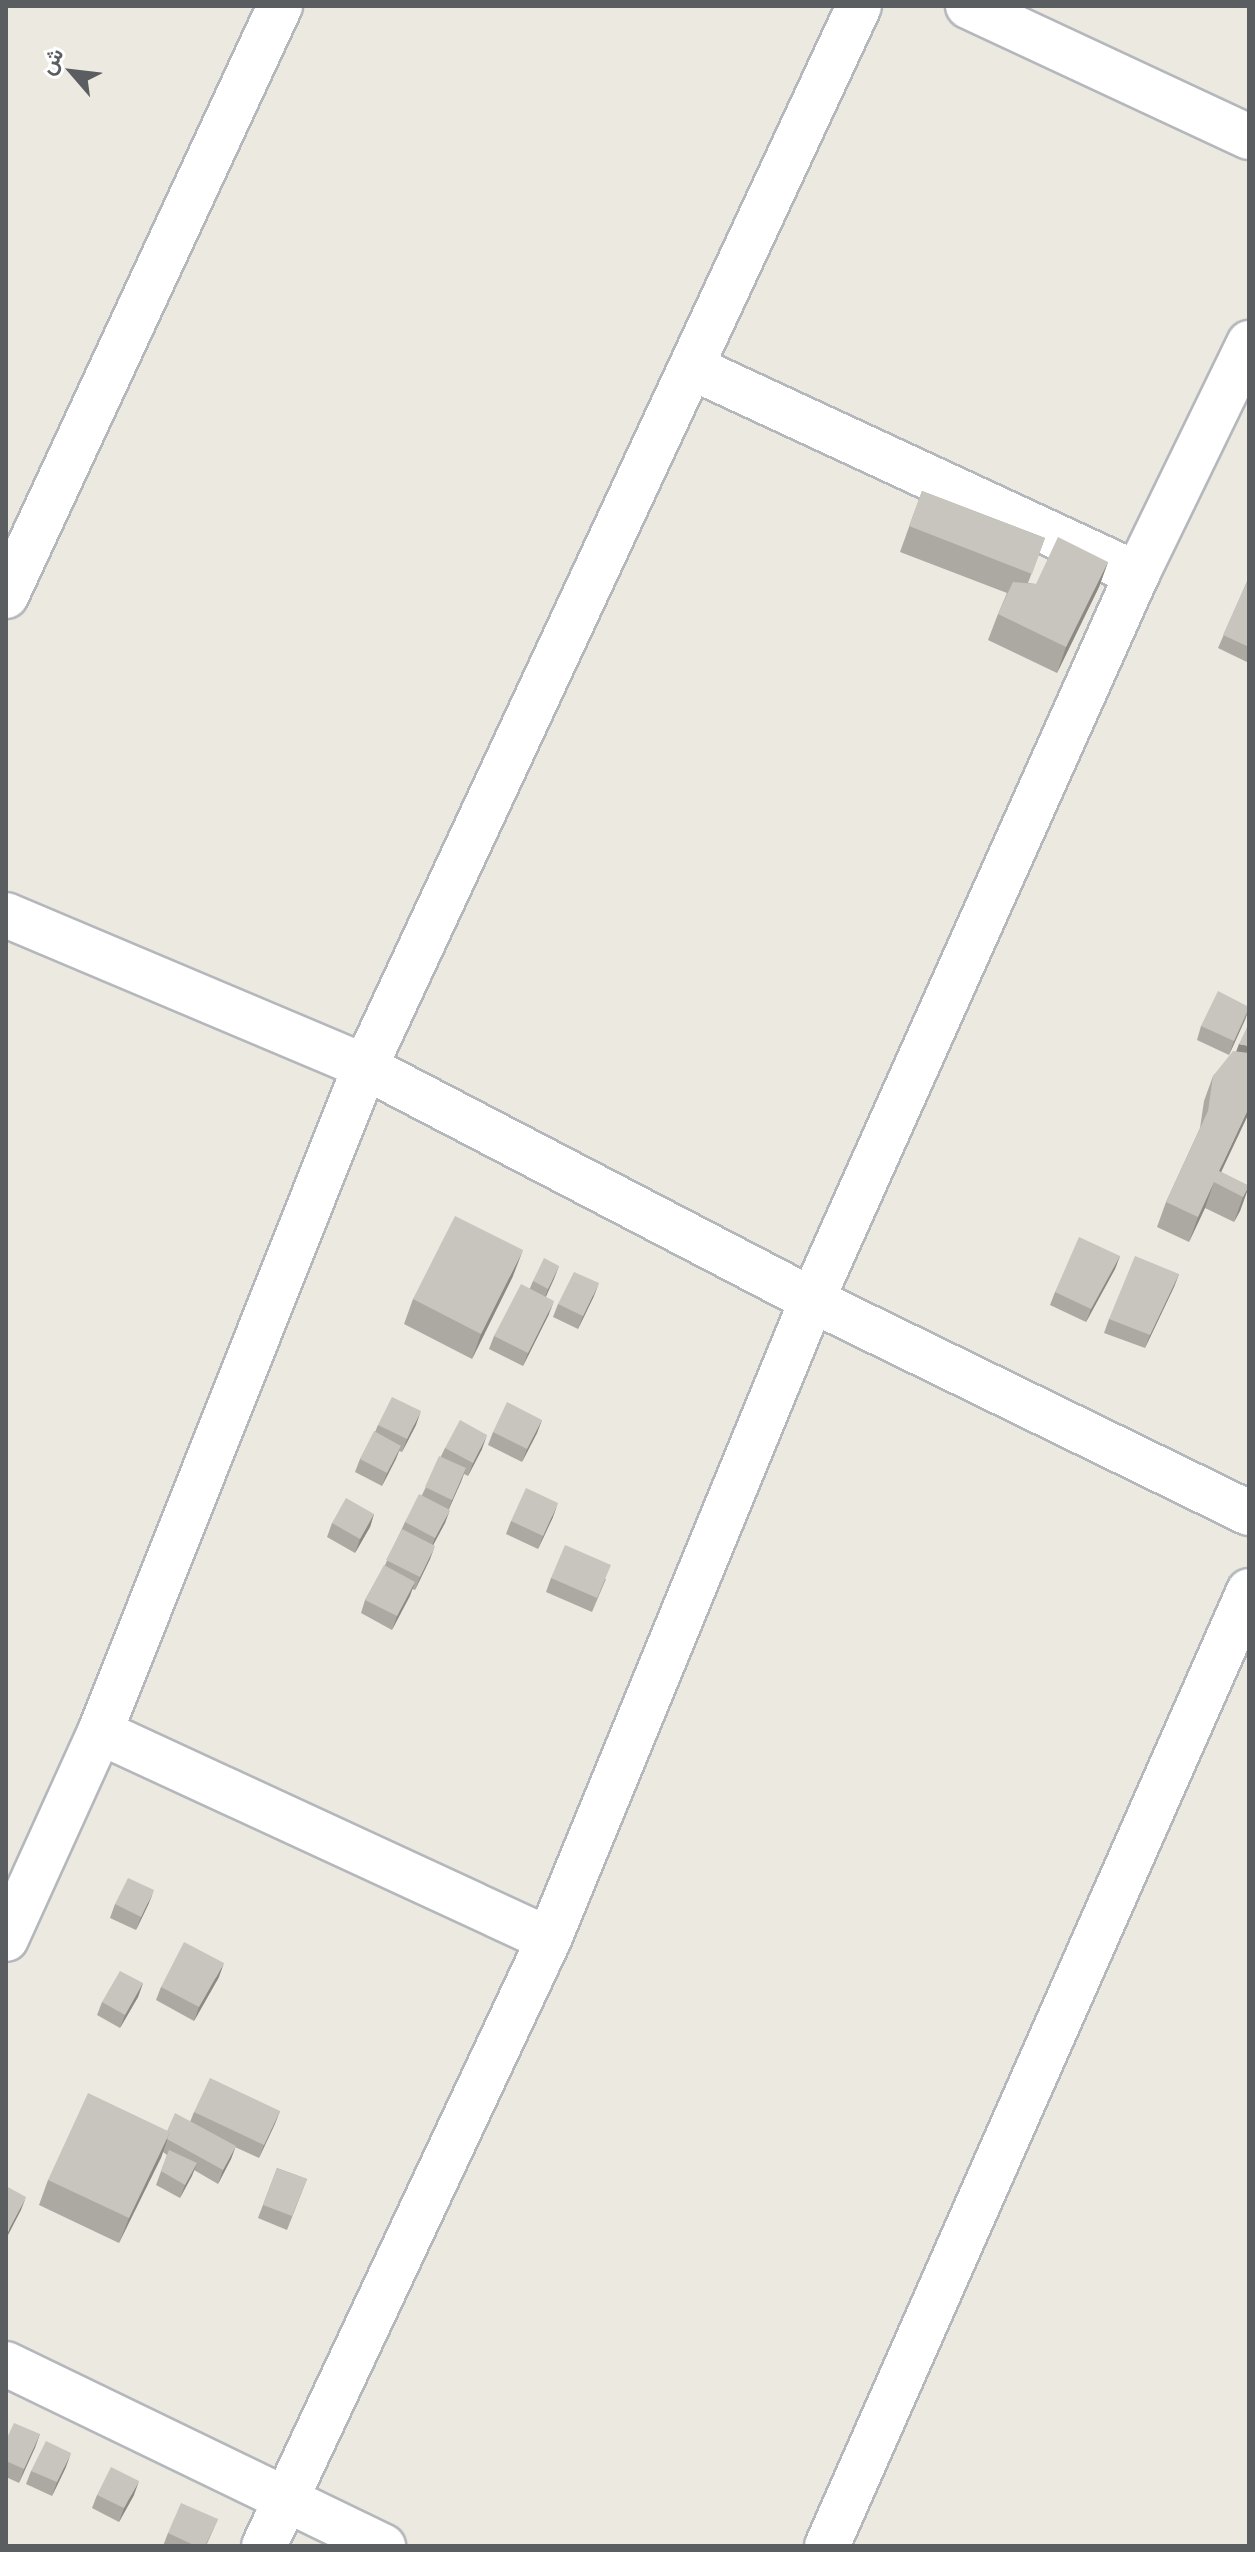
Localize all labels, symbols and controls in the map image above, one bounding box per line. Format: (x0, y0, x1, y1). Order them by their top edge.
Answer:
north arrow (32, 32, 112, 112)
text: ش (33, 43, 68, 79)

